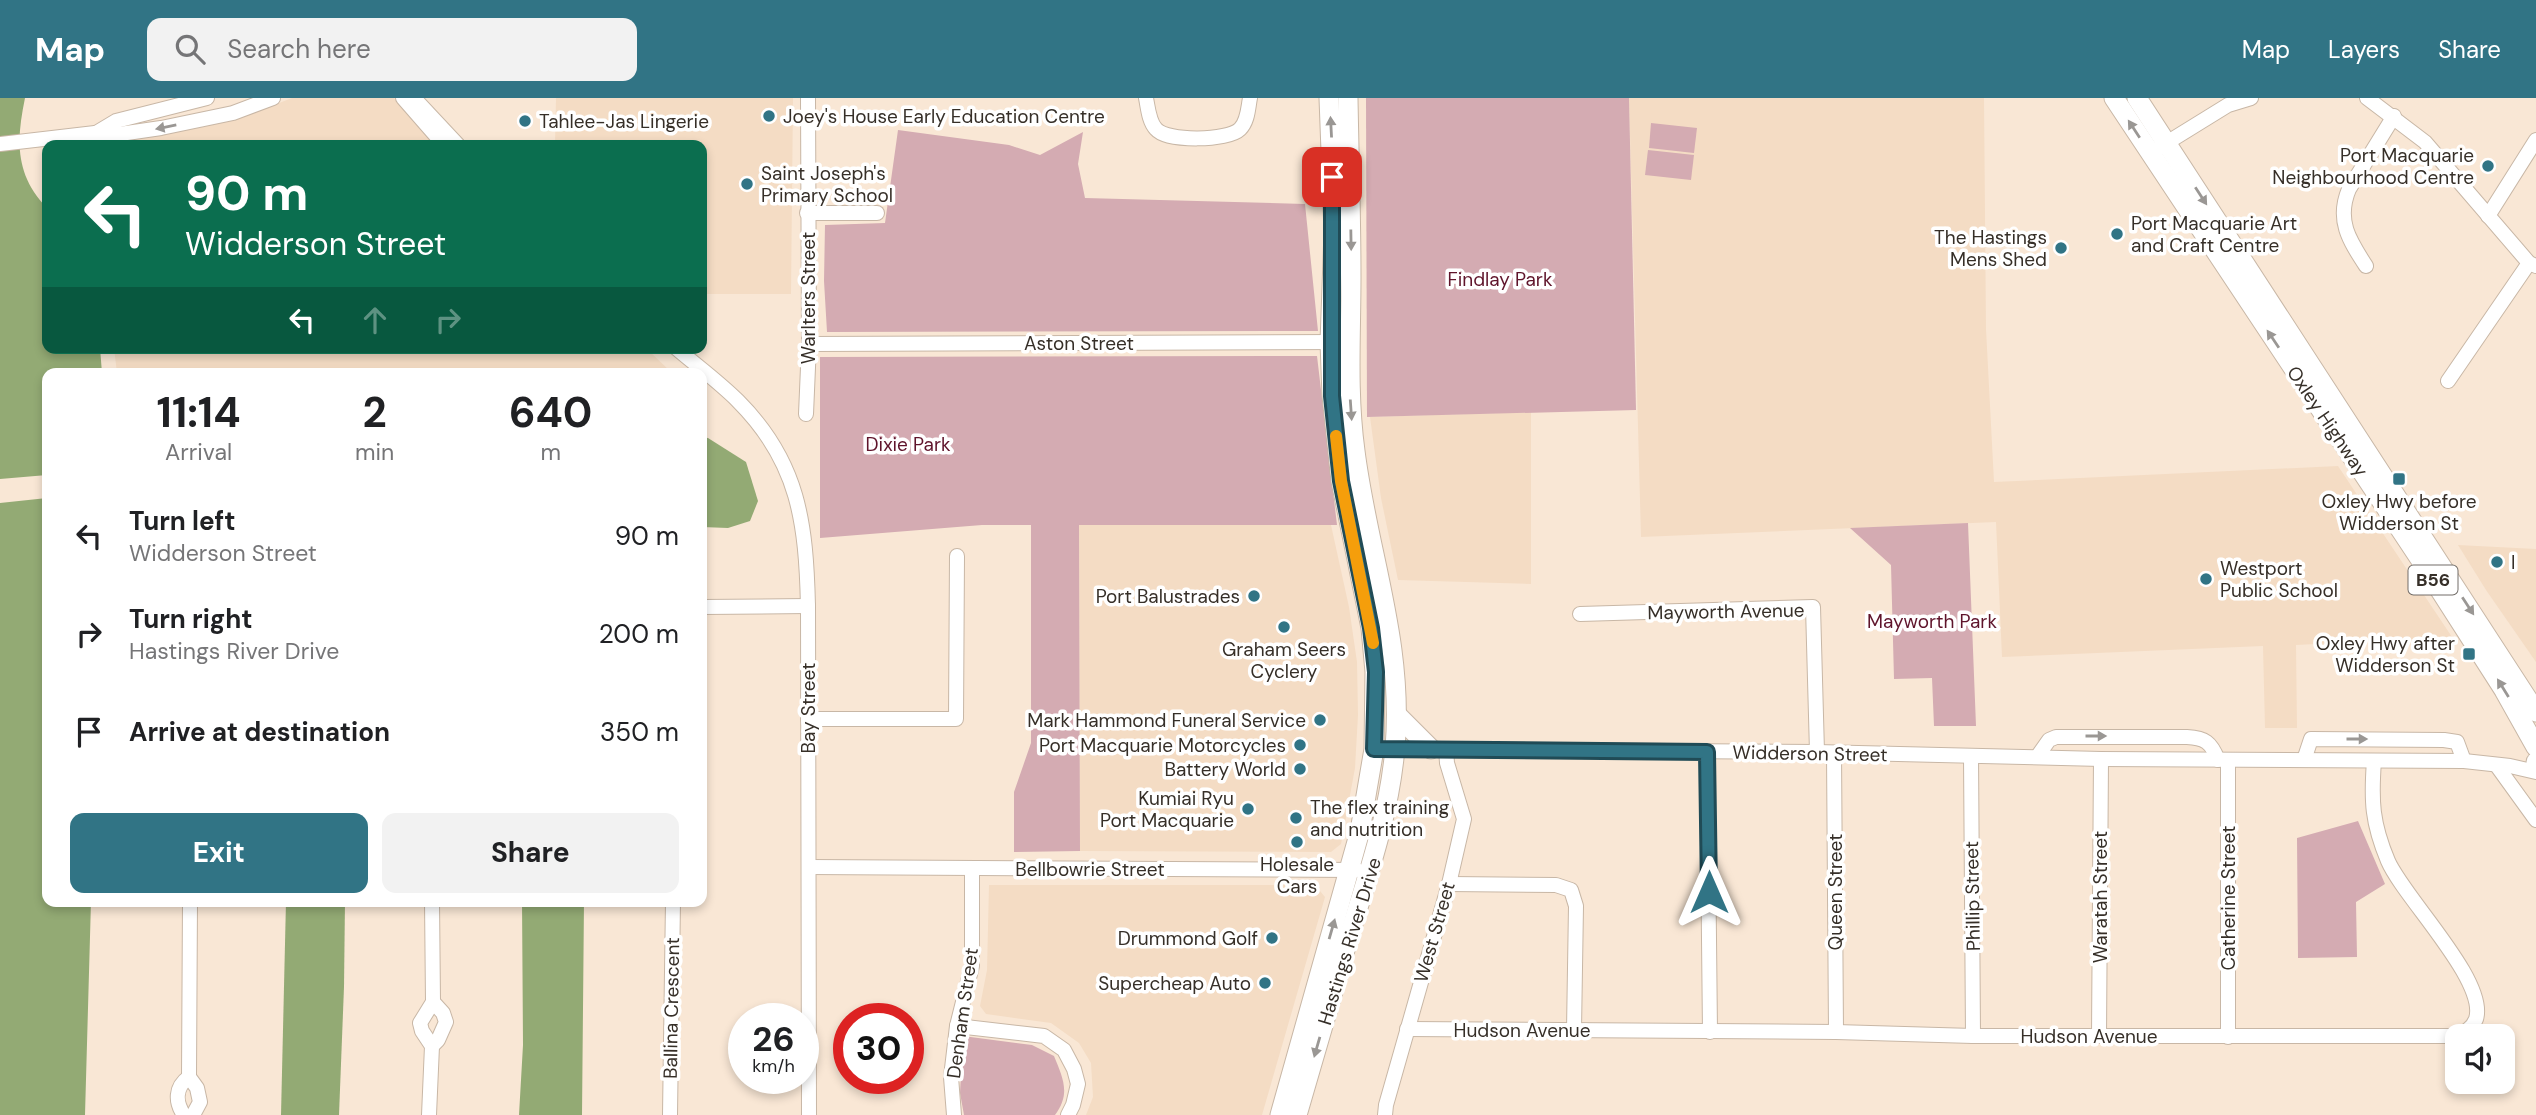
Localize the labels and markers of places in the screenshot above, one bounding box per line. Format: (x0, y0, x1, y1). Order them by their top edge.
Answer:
place label: Joey's House Early Education Centre (783, 104, 1105, 129)
marker: Joey's House Early Education Centre (761, 108, 777, 124)
place label: Tahlee-Jas Lingerie (539, 109, 709, 134)
marker: Tahlee-Jas Lingerie (517, 113, 533, 129)
place label: Port Macquarie Neighbourhood Centre (2272, 143, 2474, 190)
pin (1302, 147, 1362, 207)
marker: Port Macquarie Neighbourhood Centre (2480, 158, 2496, 174)
place label: Saint Joseph's Primary School (761, 161, 893, 208)
marker: Saint Joseph's Primary School (739, 176, 755, 192)
place label: Port Macquarie Art and Craft Centre (2131, 211, 2297, 258)
place label: The Hastings Mens Shed (1934, 225, 2047, 272)
marker: Port Macquarie Art and Craft Centre (2109, 226, 2125, 242)
marker: The Hastings Mens Shed (2053, 240, 2069, 256)
marker: Oxley Hwy before Widderson St (2391, 471, 2407, 487)
place label: Oxley Hwy before Widderson St (2322, 489, 2476, 536)
place label: I (2511, 550, 2515, 575)
marker: I (2489, 554, 2505, 570)
place label: Westport Public School (2220, 556, 2338, 603)
marker: Westport Public School (2198, 571, 2214, 587)
place label: Port Balustrades (1096, 584, 1240, 609)
marker: Port Balustrades (1246, 588, 1262, 604)
marker: Graham Seers Cyclery (1276, 619, 1292, 635)
place label: Oxley Hwy after Widderson St (2316, 631, 2455, 678)
place label: Graham Seers Cyclery (1222, 637, 1346, 684)
marker: Oxley Hwy after Widderson St (2461, 646, 2477, 662)
place label: Mark Hammond Funeral Service (1027, 708, 1306, 733)
marker: Mark Hammond Funeral Service (1312, 712, 1328, 728)
place label: Port Macquarie Motorcycles (1039, 733, 1286, 758)
marker: Port Macquarie Motorcycles (1292, 737, 1308, 753)
place label: Battery World (1165, 757, 1286, 782)
marker: Battery World (1292, 761, 1308, 777)
place label: Kumiai Ryu Port Macquarie (1100, 786, 1234, 833)
place label: The flex training and nutrition (1310, 795, 1450, 842)
marker: Kumiai Ryu Port Macquarie (1240, 801, 1256, 817)
marker: The flex training and nutrition (1288, 810, 1304, 826)
marker: Holesale Cars (1289, 834, 1305, 850)
place label: Holesale Cars (1260, 852, 1334, 899)
place label: Drummond Golf (1118, 926, 1258, 951)
marker: Drummond Golf (1264, 930, 1280, 946)
place label: Supercheap Auto (1098, 971, 1251, 996)
marker: Supercheap Auto (1257, 975, 1273, 991)

